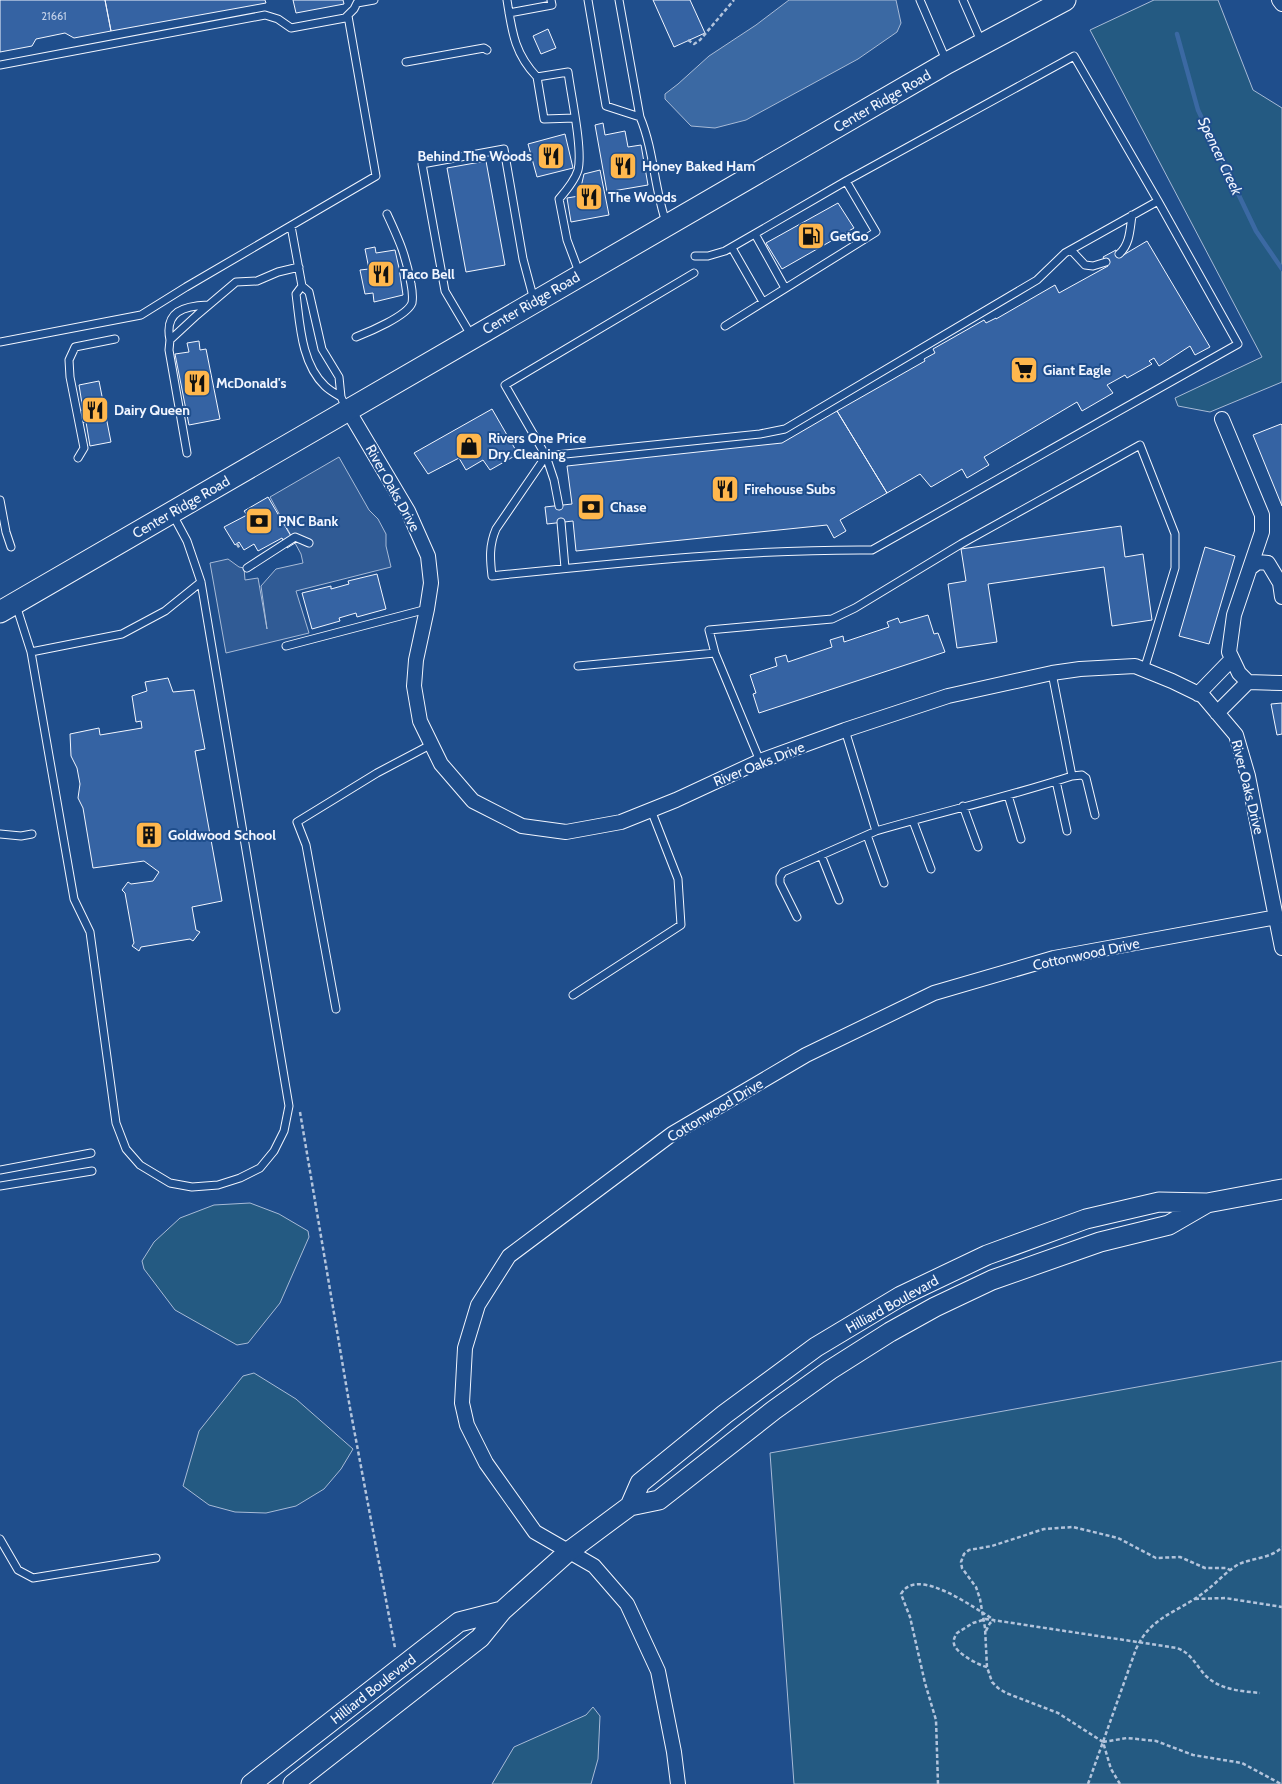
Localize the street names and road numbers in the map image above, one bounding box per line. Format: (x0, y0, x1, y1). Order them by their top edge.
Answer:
street label: Center Ridge Road (830, 66, 934, 136)
street label: Center Ridge Road (479, 268, 583, 338)
street label: River Oaks Drive (362, 441, 424, 535)
street label: Center Ridge Road (129, 472, 233, 542)
street label: River Oaks Drive (711, 738, 807, 790)
street label: River Oaks Drive (1228, 738, 1268, 836)
street label: Cottonwood Drive (1031, 934, 1141, 974)
street label: Cottonwood Drive (664, 1074, 766, 1146)
street label: Hilliard Boulevard (842, 1271, 942, 1337)
street label: Hilliard Boulevard (327, 1650, 419, 1728)

